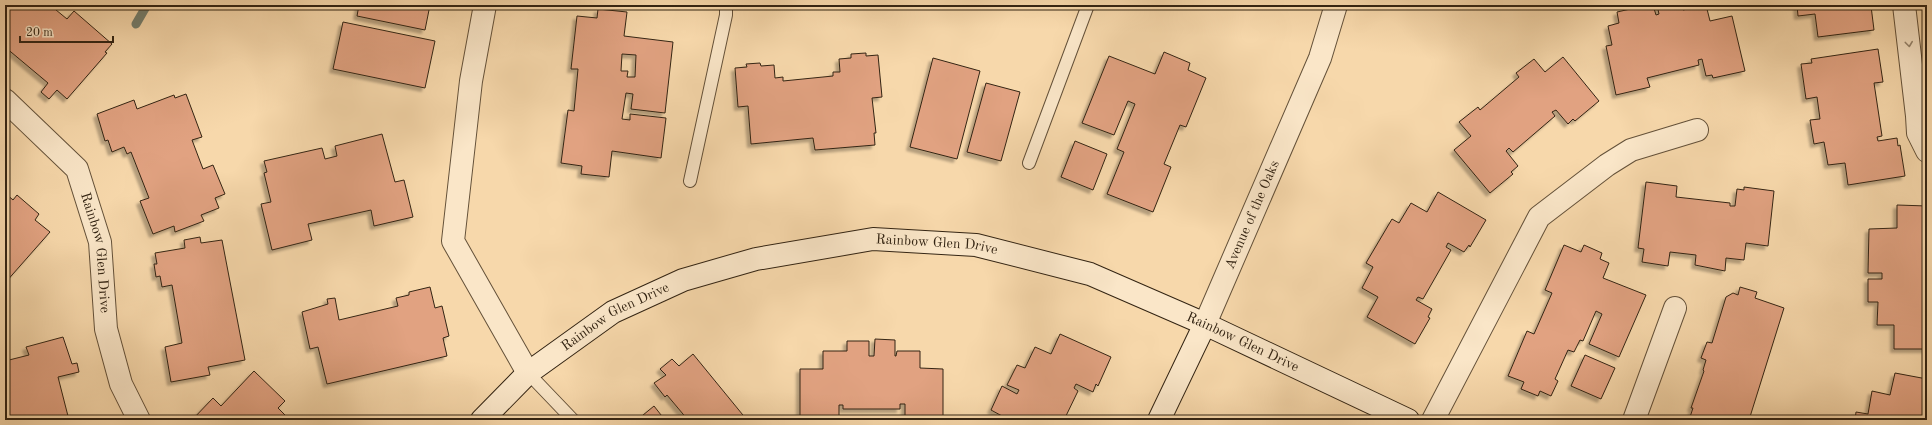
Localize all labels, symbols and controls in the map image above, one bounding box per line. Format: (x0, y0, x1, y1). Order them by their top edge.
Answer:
scale bar (20, 18, 113, 44)
text: 20 m (26, 27, 53, 39)
one-way arrow (1904, 41, 1913, 47)
street label: Avenue of the Oaks (1223, 158, 1282, 271)
street label: Rainbow Glen Drive (78, 191, 112, 313)
street label: Rainbow Glen Drive (875, 232, 999, 257)
street label: Rainbow Glen Drive (559, 280, 671, 354)
street label: Rainbow Glen Drive (1184, 310, 1301, 374)

